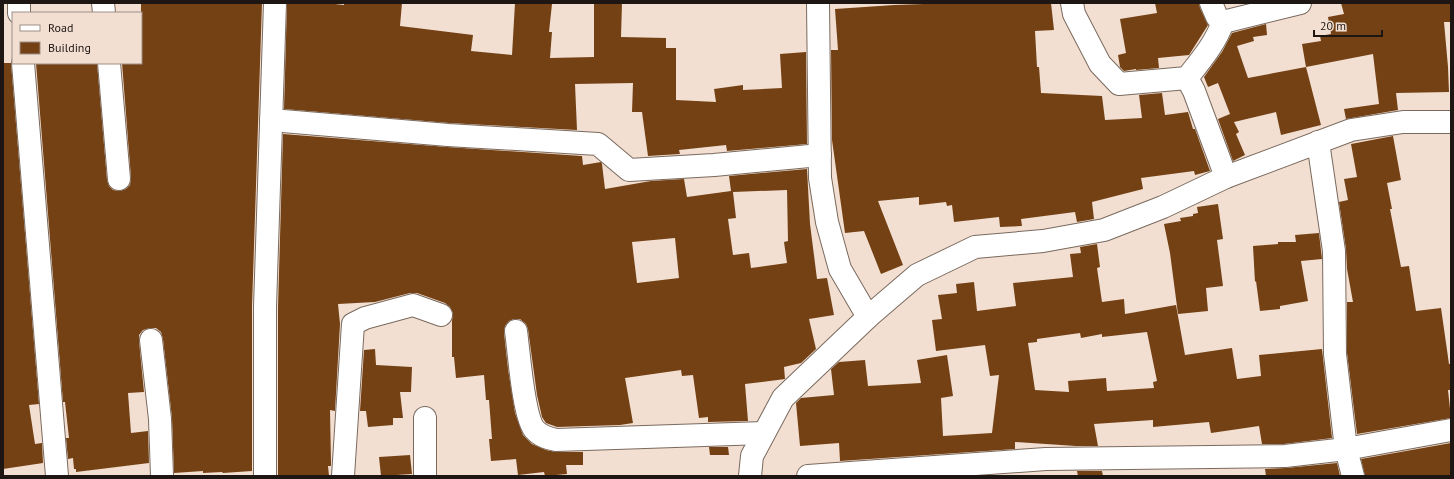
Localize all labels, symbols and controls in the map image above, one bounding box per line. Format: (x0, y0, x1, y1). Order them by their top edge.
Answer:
legend (12, 12, 142, 64)
scale bar (1314, 12, 1382, 38)
text: 20 m (1320, 18, 1346, 33)
text: Road (48, 20, 73, 35)
text: Building (48, 40, 91, 55)

